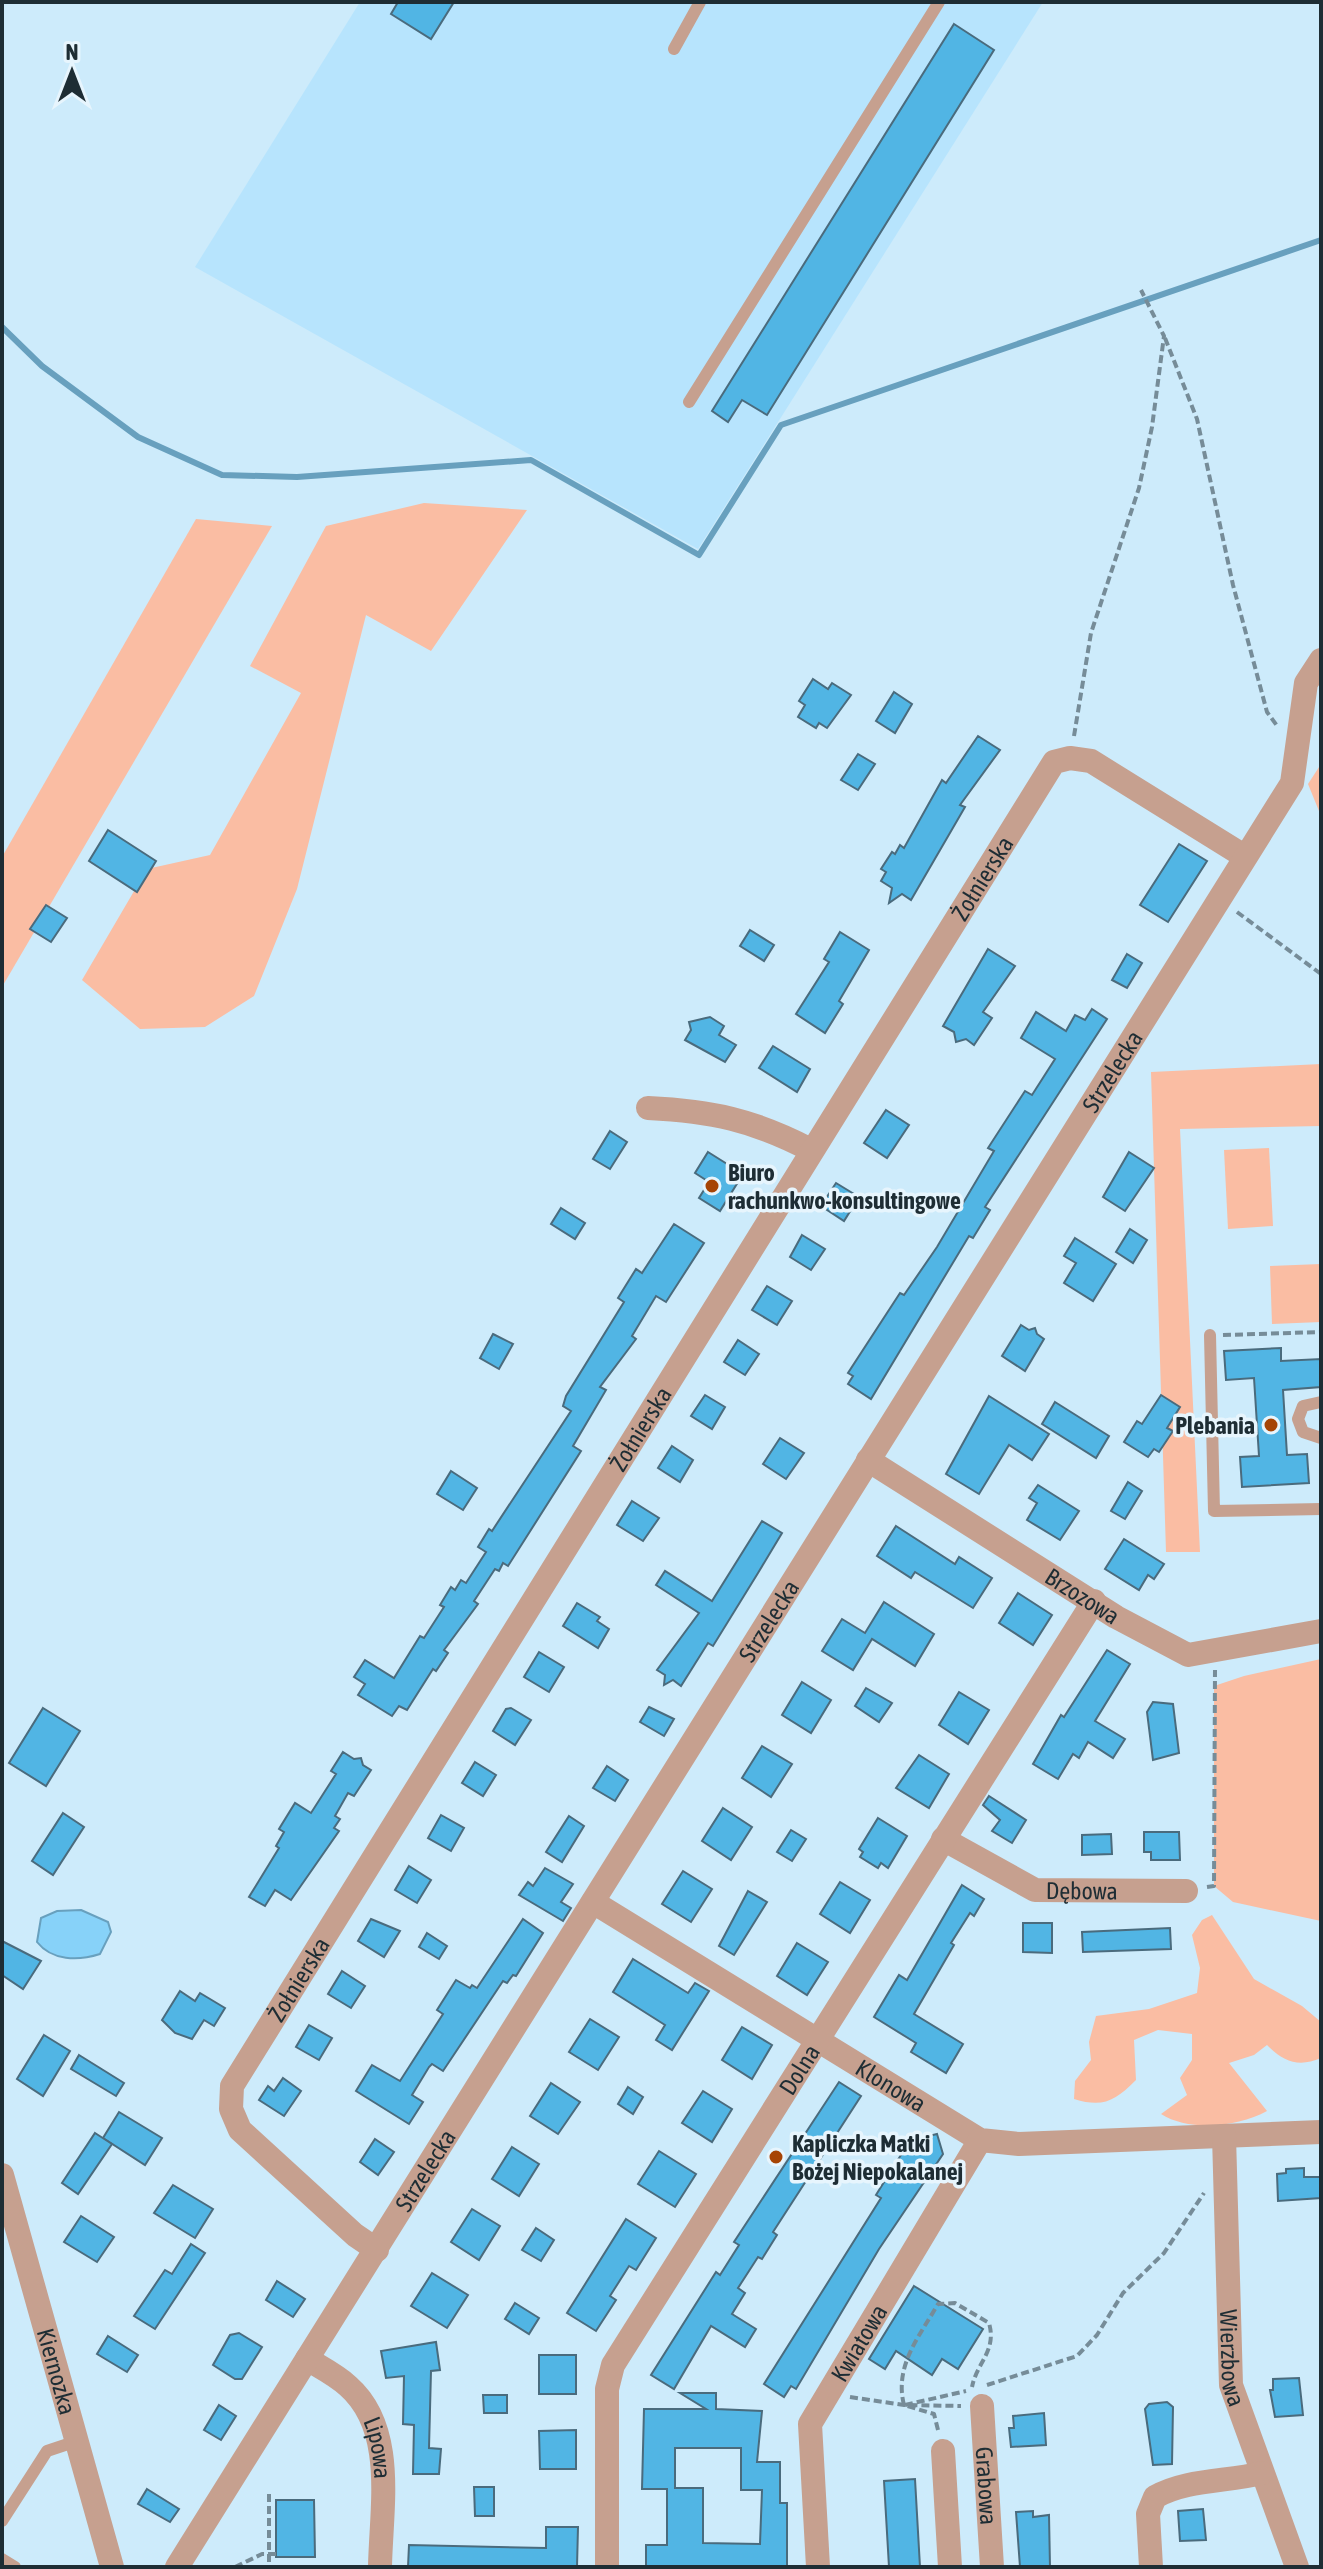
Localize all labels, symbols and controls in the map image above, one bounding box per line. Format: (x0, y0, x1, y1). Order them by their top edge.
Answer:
north arrow (32, 32, 112, 112)
text: N (66, 39, 78, 65)
street label: Żołnierska (946, 831, 1018, 925)
street label: Strzelecka (1076, 1025, 1147, 1117)
place label: Biuro rachunkwo-konsultingowe (728, 1159, 961, 1214)
marker: Biuro rachunkwo-konsultingowe (703, 1177, 721, 1195)
street label: Żołnierska (604, 1382, 676, 1476)
place label: Plebania (1175, 1412, 1255, 1439)
marker: Plebania (1262, 1416, 1280, 1434)
street label: Brzozowa (1040, 1562, 1125, 1629)
street label: Strzelecka (733, 1575, 804, 1666)
street label: Dębowa (1046, 1877, 1118, 1904)
street label: Żołnierska (262, 1932, 335, 2026)
street label: Dolna (773, 2039, 825, 2099)
street label: Klonowa (851, 2054, 931, 2117)
street label: Strzelecka (389, 2124, 461, 2216)
place label: Kapliczka Matki Bożej Niepokalanej (792, 2130, 963, 2185)
marker: Kapliczka Matki Bożej Niepokalanej (767, 2148, 785, 2166)
street label: Kwiatowa (825, 2299, 892, 2386)
street label: Wierzbowa (1215, 2309, 1251, 2410)
street label: Kiernozka (32, 2325, 82, 2418)
street label: Lipowa (359, 2413, 397, 2479)
street label: Grabowa (971, 2446, 1003, 2526)

